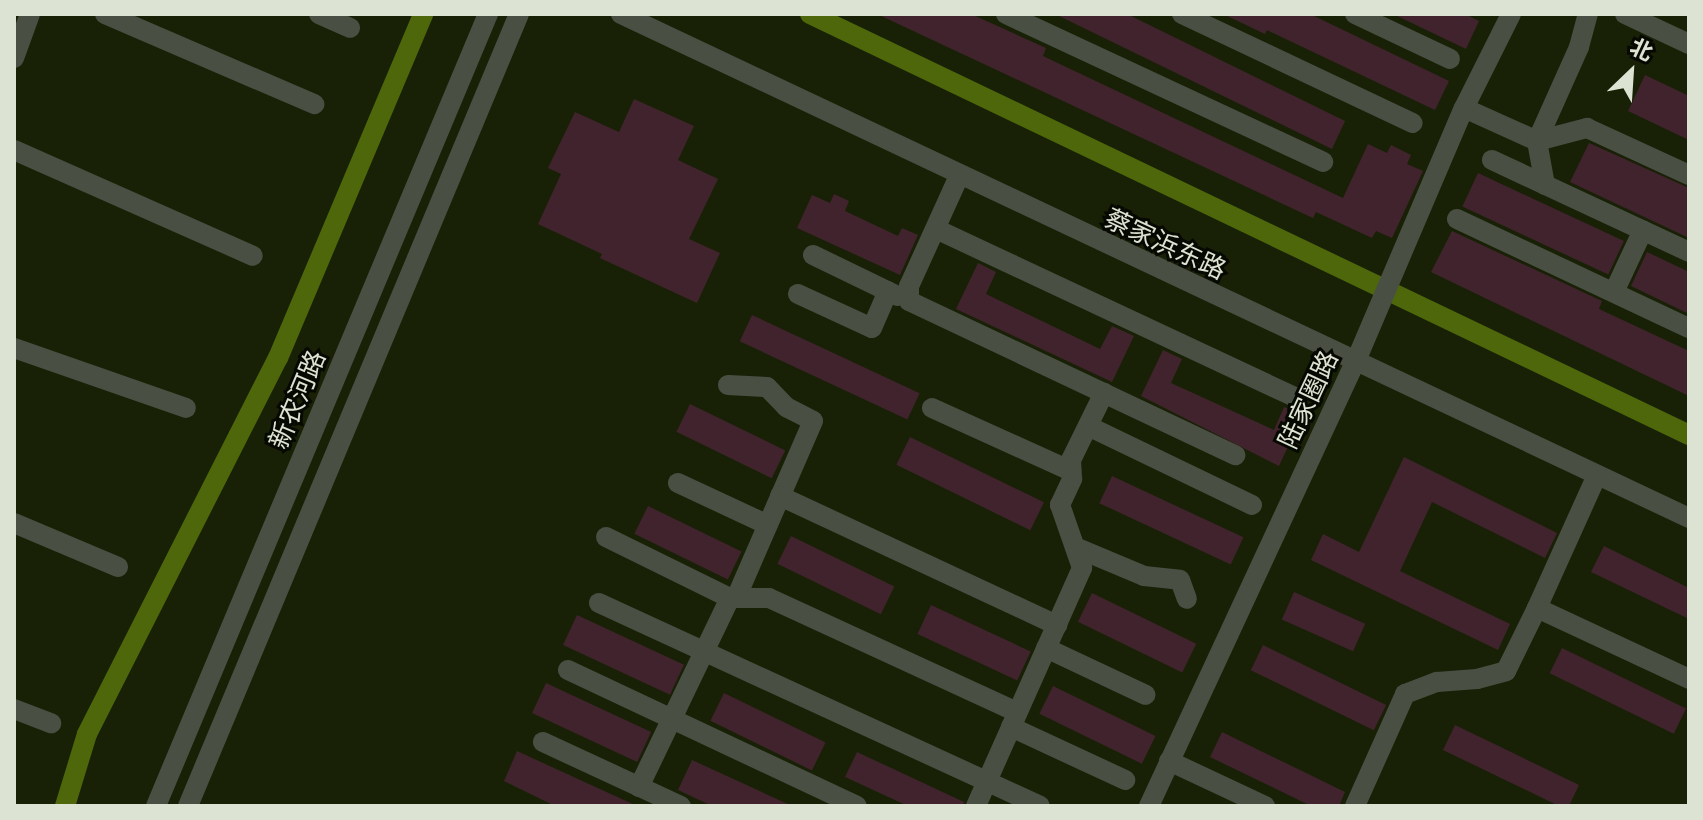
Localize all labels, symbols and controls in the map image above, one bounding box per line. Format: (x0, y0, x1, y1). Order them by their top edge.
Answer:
north arrow (1591, 32, 1671, 112)
text: 北 (1626, 34, 1657, 66)
street label: 蔡家浜东路 (1099, 203, 1231, 287)
street label: 新农河路 (263, 346, 333, 454)
street label: 陆家圈路 (1273, 346, 1345, 454)

